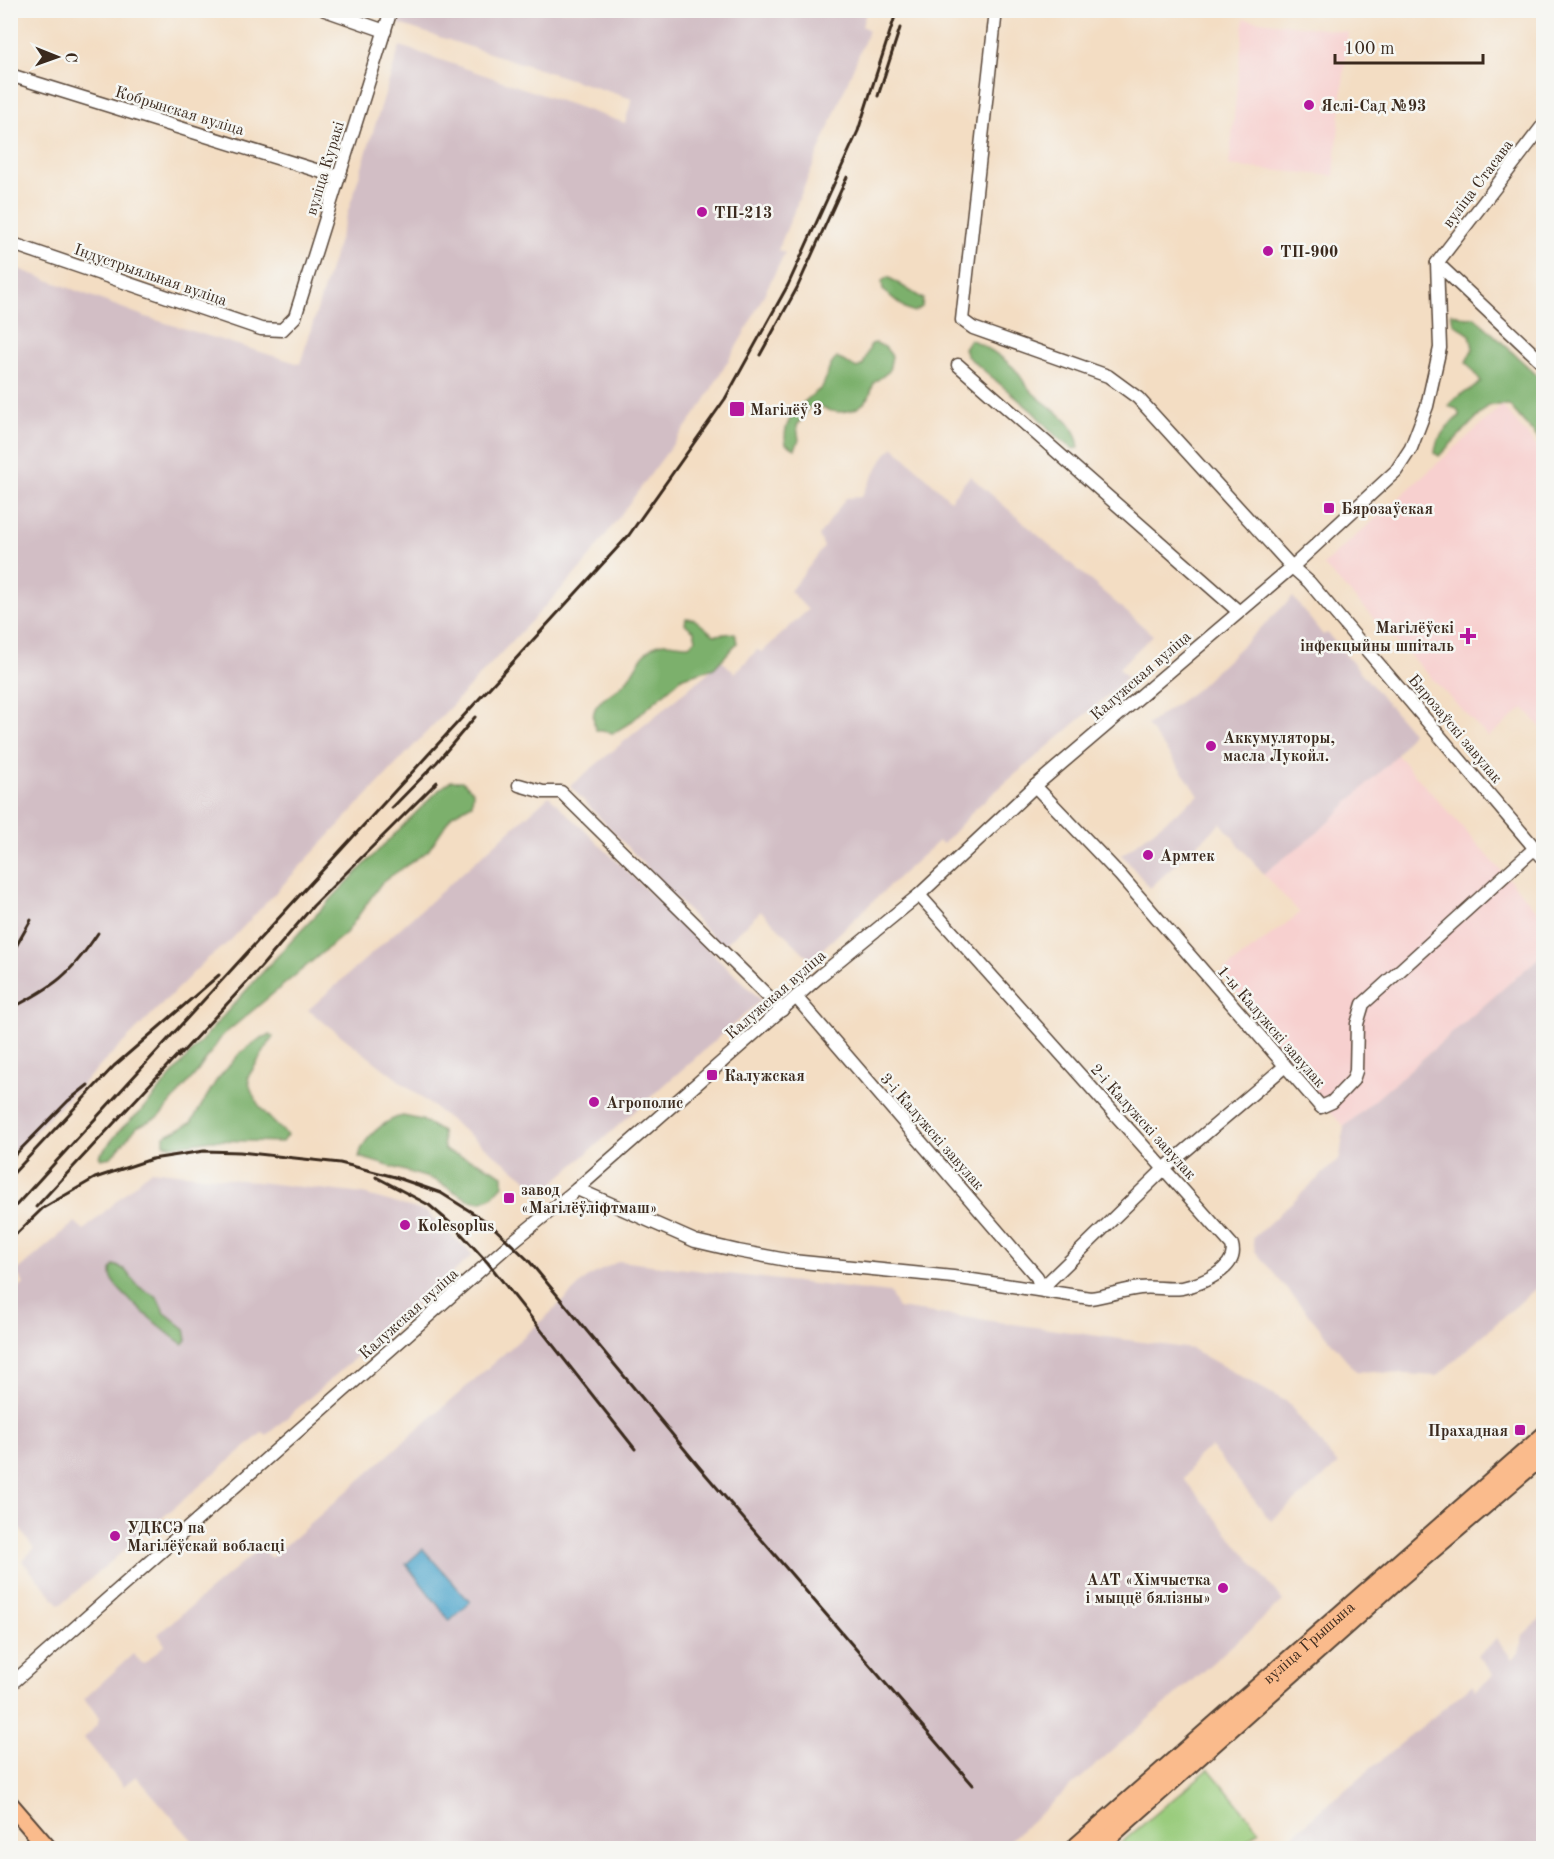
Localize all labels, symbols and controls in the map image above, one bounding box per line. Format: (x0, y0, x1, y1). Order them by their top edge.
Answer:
north arrow (27, 27, 87, 87)
scale bar (1335, 27, 1484, 65)
text: 100 m (1344, 40, 1395, 58)
text: С (62, 52, 78, 63)
street label: Кобрынская вуліца (113, 85, 246, 139)
marker: Яслі-Сад №93 (1302, 98, 1316, 112)
place label: Яслі-Сад №93 (1321, 99, 1426, 115)
street label: вуліца Куракі (304, 120, 348, 218)
street label: вуліца Стасава (1440, 137, 1517, 231)
marker: ТП-213 (695, 205, 709, 219)
place label: ТП-213 (714, 206, 772, 222)
street label: Індустрыяльная вуліца (72, 242, 229, 310)
marker: ТП-900 (1261, 244, 1275, 258)
place label: ТП-900 (1280, 245, 1338, 261)
marker: Магілёў 3 (728, 400, 746, 418)
place label: Магілёў 3 (750, 403, 822, 419)
marker: Бярозаўская (1322, 501, 1336, 515)
place label: Бярозаўская (1341, 502, 1433, 518)
place label: Магілёўскі інфекцыйны шпіталь (1300, 621, 1454, 655)
marker: Магілёўскі інфекцыйны шпіталь (1459, 627, 1477, 645)
street label: Калужская вуліца (1088, 629, 1195, 724)
street label: Бярозаўскі завулак (1405, 672, 1504, 787)
place label: Аккумуляторы, масла Лукойл. (1223, 731, 1335, 765)
marker: Аккумуляторы, масла Лукойл. (1204, 739, 1218, 753)
marker: Армтек (1141, 848, 1155, 862)
place label: Армтек (1160, 849, 1215, 865)
street label: Калужская вуліца (723, 948, 830, 1043)
street label: 1-ы Калужскі завулак (1214, 963, 1327, 1091)
street label: 2-і Калужскі завулак (1087, 1062, 1198, 1183)
marker: Калужская (705, 1068, 719, 1082)
place label: Калужская (724, 1069, 805, 1085)
street label: 3-і Калужскі завулак (877, 1071, 986, 1194)
marker: Агрополис (587, 1095, 601, 1109)
place label: Агрополис (606, 1096, 684, 1112)
place label: завод «Магілёўліфтмаш» (521, 1183, 657, 1217)
marker: завод «Магілёўліфтмаш» (502, 1191, 516, 1205)
marker: Kolesoplus (398, 1218, 412, 1232)
place label: Kolesoplus (417, 1219, 494, 1235)
street label: Калужская вуліца (357, 1266, 462, 1363)
marker: Прахадная (1513, 1423, 1527, 1437)
place label: Прахадная (1428, 1424, 1508, 1440)
place label: УДКСЭ па Магілёўскай вобласці (127, 1521, 285, 1555)
marker: УДКСЭ па Магілёўскай вобласці (108, 1529, 122, 1543)
place label: ААТ «Хімчыстка і мыццё бялізны» (1085, 1573, 1211, 1607)
marker: ААТ «Хімчыстка і мыццё бялізны» (1216, 1581, 1230, 1595)
street label: вуліца Грышына (1261, 1599, 1359, 1688)

